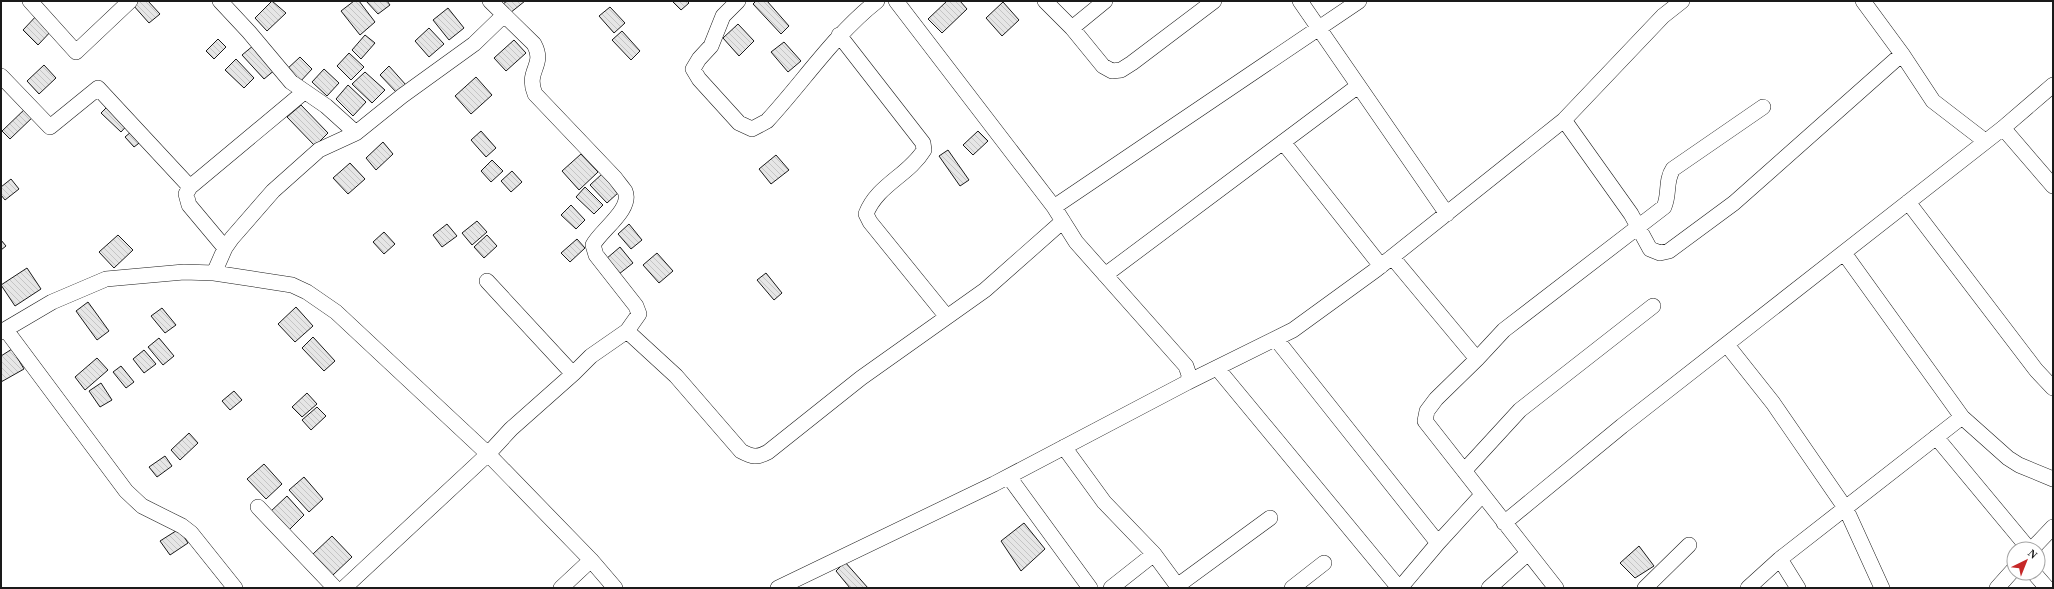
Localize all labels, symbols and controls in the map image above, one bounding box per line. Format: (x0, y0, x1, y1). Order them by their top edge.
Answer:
north arrow (2006, 541, 2046, 581)
text: N (2026, 547, 2040, 561)

